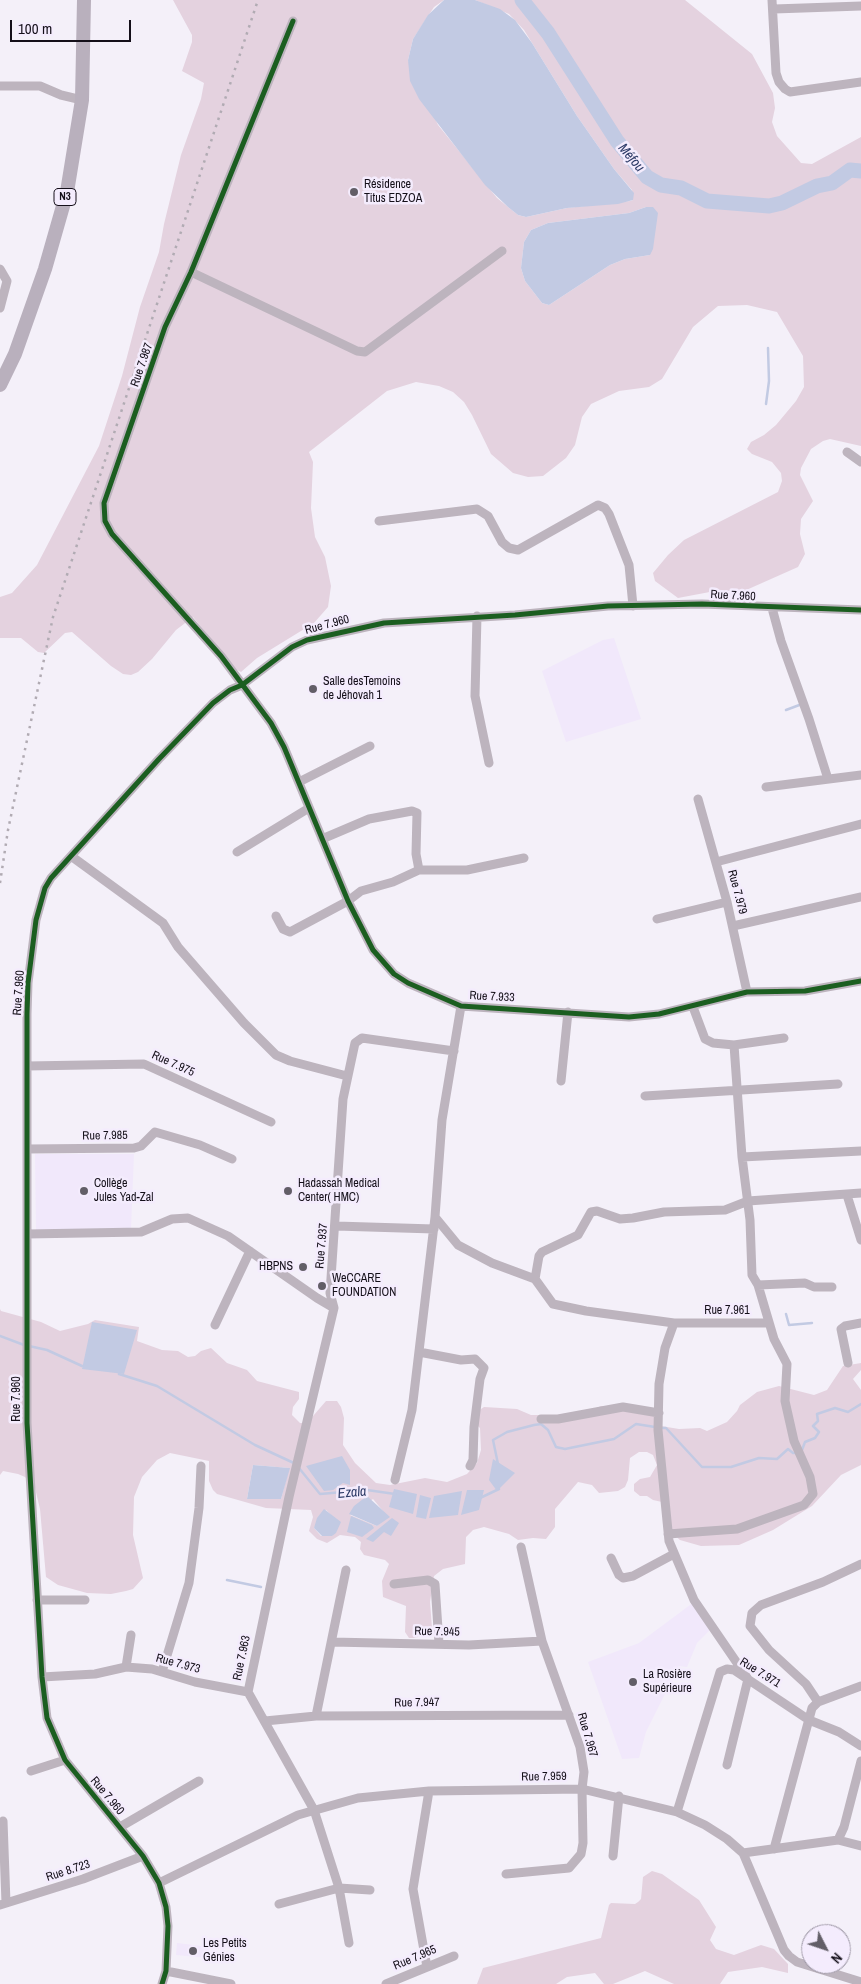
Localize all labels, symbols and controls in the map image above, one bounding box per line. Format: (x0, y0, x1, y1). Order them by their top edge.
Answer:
scale bar (12, 10, 134, 42)
text: 100 m (18, 18, 52, 39)
water label: Méfou (614, 140, 648, 176)
place label: Résidence Titus EDZOA (364, 178, 422, 206)
marker: Résidence Titus EDZOA (348, 186, 360, 198)
road number: N3 (54, 188, 76, 206)
street label: Rue 7.987 (128, 341, 156, 389)
street label: Rue 7.960 (710, 588, 756, 604)
street label: Rue 7.960 (303, 612, 351, 638)
place label: Salle desTemoins de Jéhovah 1 (323, 675, 401, 703)
marker: Salle desTemoins de Jéhovah 1 (307, 683, 319, 695)
street label: Rue 7.979 (724, 868, 750, 916)
street label: Rue 7.960 (10, 970, 28, 1016)
street label: Rue 7.933 (469, 989, 515, 1005)
street label: Rue 7.975 (149, 1048, 197, 1080)
street label: Rue 7.985 (82, 1128, 128, 1144)
place label: Collège Jules Yad-Zal (94, 1177, 153, 1205)
place label: Hadassah Medical Center( HMC) (298, 1177, 379, 1205)
marker: Collège Jules Yad-Zal (78, 1185, 90, 1197)
marker: Hadassah Medical Center( HMC) (282, 1185, 294, 1197)
street label: Rue 7.937 (313, 1223, 331, 1269)
place label: HBPNS (259, 1260, 293, 1274)
marker: HBPNS (297, 1261, 309, 1273)
place label: WeCCARE FOUNDATION (332, 1272, 396, 1300)
marker: WeCCARE FOUNDATION (316, 1280, 328, 1292)
street label: Rue 7.961 (704, 1304, 750, 1318)
street label: Rue 7.960 (10, 1376, 24, 1422)
water label: Ezala (337, 1483, 367, 1503)
street label: Rue 7.945 (414, 1624, 460, 1640)
street label: Rue 7.963 (230, 1634, 254, 1682)
street label: Rue 7.973 (154, 1651, 202, 1677)
street label: Rue 7.971 (737, 1655, 783, 1691)
place label: La Rosière Supérieure (643, 1668, 692, 1696)
marker: La Rosière Supérieure (627, 1676, 639, 1688)
street label: Rue 7.947 (394, 1695, 440, 1711)
street label: Rue 7.967 (574, 1711, 600, 1759)
street label: Rue 7.959 (521, 1769, 567, 1785)
street label: Rue 7.960 (87, 1774, 127, 1818)
street label: Rue 8.723 (44, 1857, 92, 1885)
north arrow (801, 1924, 851, 1974)
place label: Les Petits Génies (203, 1937, 247, 1965)
street label: Rue 7.965 (391, 1943, 439, 1973)
marker: Les Petits Génies (187, 1945, 199, 1957)
text: N (827, 1949, 846, 1967)

